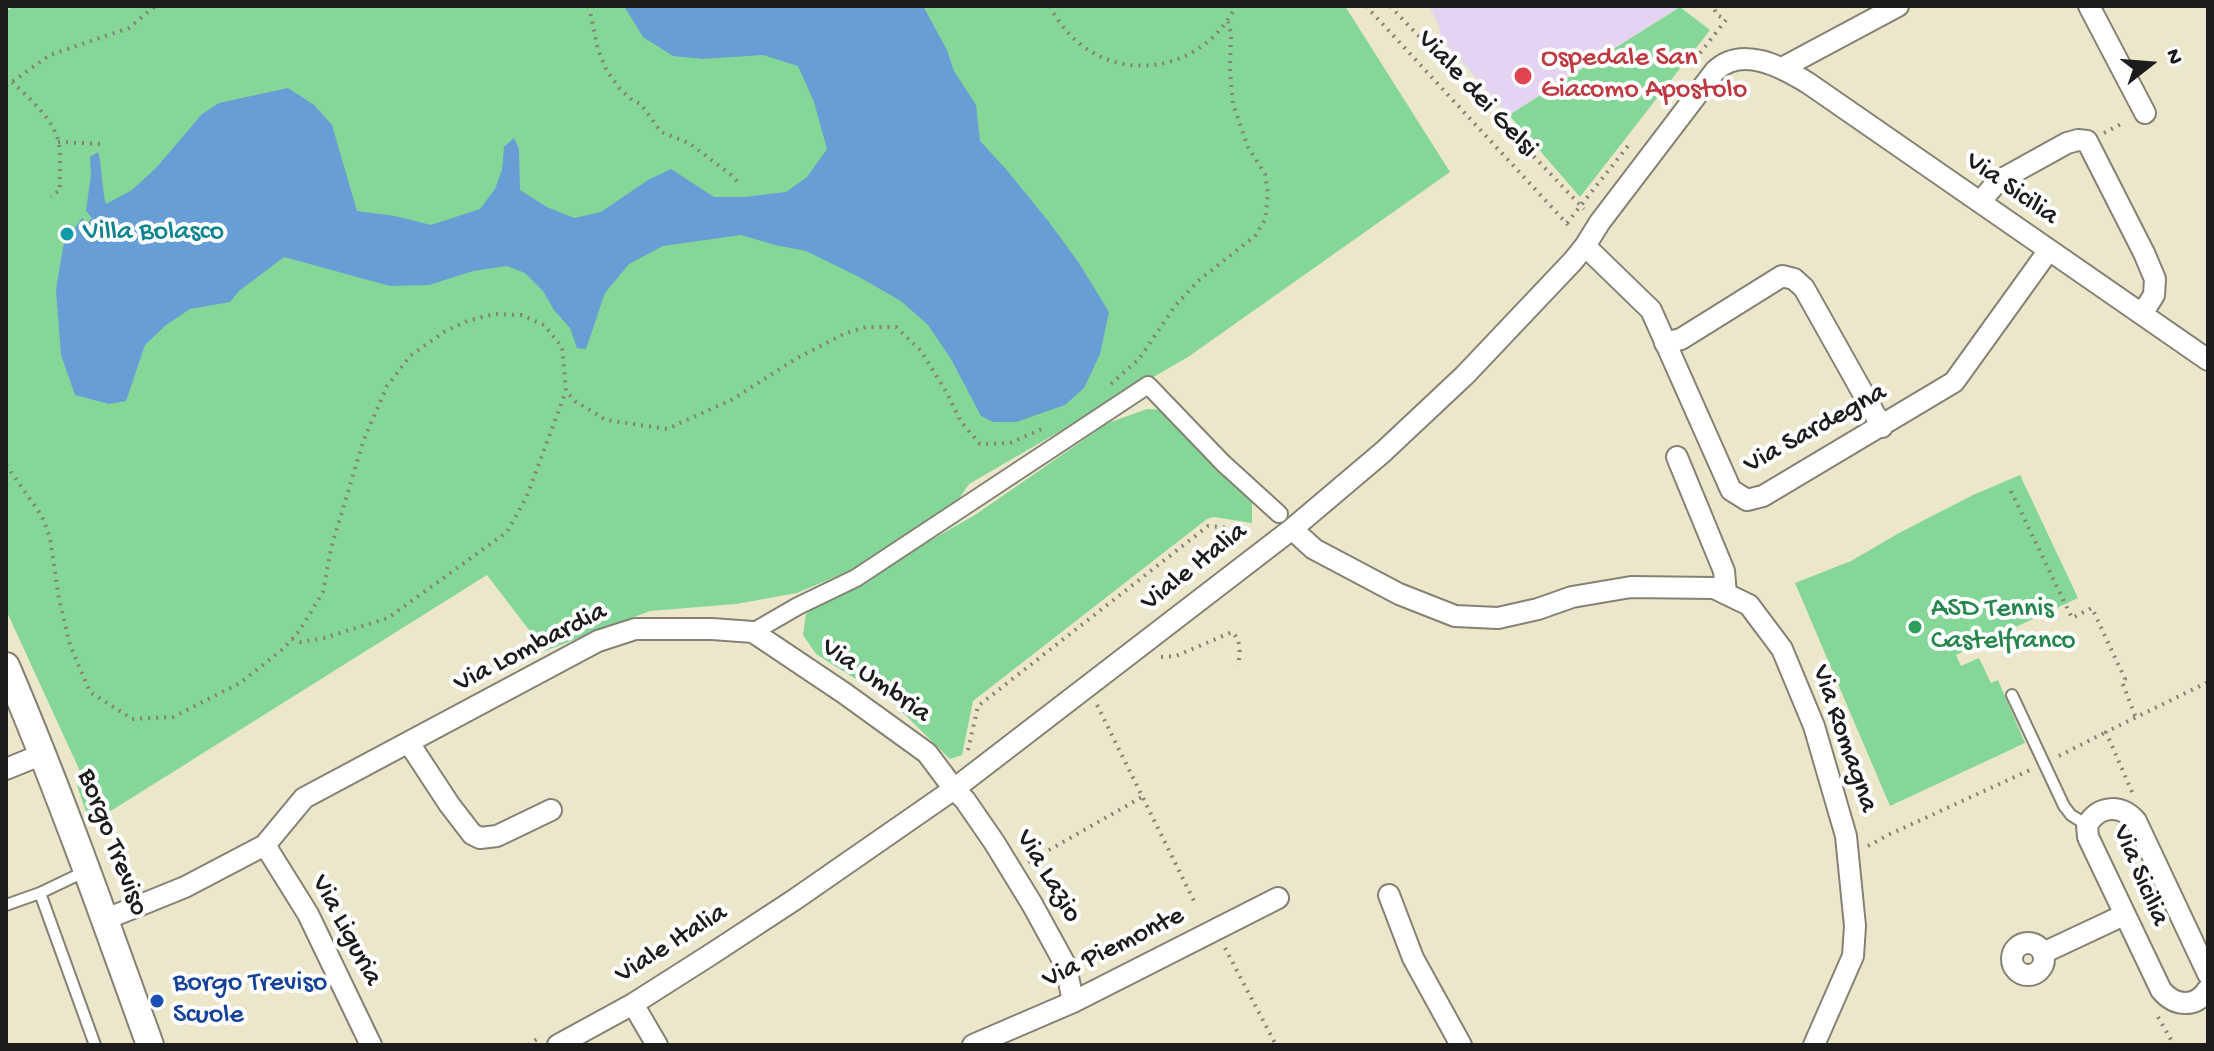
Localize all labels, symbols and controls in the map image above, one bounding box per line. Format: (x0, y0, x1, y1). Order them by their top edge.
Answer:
street label: Viale dei Gelsi (1408, 24, 1544, 166)
north arrow (2110, 24, 2190, 104)
place label: Ospedale San Giacomo Apostolo (1541, 43, 1747, 109)
text: N (2158, 46, 2187, 68)
marker: Ospedale San Giacomo Apostolo (1512, 65, 1534, 87)
street label: Via Sicilia (1958, 146, 2064, 234)
place label: Villa Bolasco (83, 217, 224, 251)
marker: Villa Bolasco (58, 225, 76, 243)
street label: Via Sardegna (1739, 377, 1893, 483)
street label: Viale Italia (1135, 516, 1255, 620)
place label: ASD Tennis Castelfranco (1931, 594, 2075, 660)
street label: Via Lombardia (449, 596, 613, 702)
marker: ASD Tennis Castelfranco (1906, 618, 1924, 636)
street label: Via Umbria (814, 632, 936, 732)
street label: Via Romagna (1802, 661, 1884, 817)
street label: Borgo Treviso (68, 765, 154, 921)
street label: Via Sicilia (2103, 821, 2175, 931)
street label: Via Lazio (1006, 824, 1088, 930)
street label: Via Liguria (302, 870, 388, 992)
street label: Viale Italia (610, 897, 734, 993)
street label: Via Piemonte (1038, 900, 1190, 998)
place label: Borgo Treviso Scuole (173, 968, 327, 1034)
marker: Borgo Treviso Scuole (148, 992, 166, 1010)

